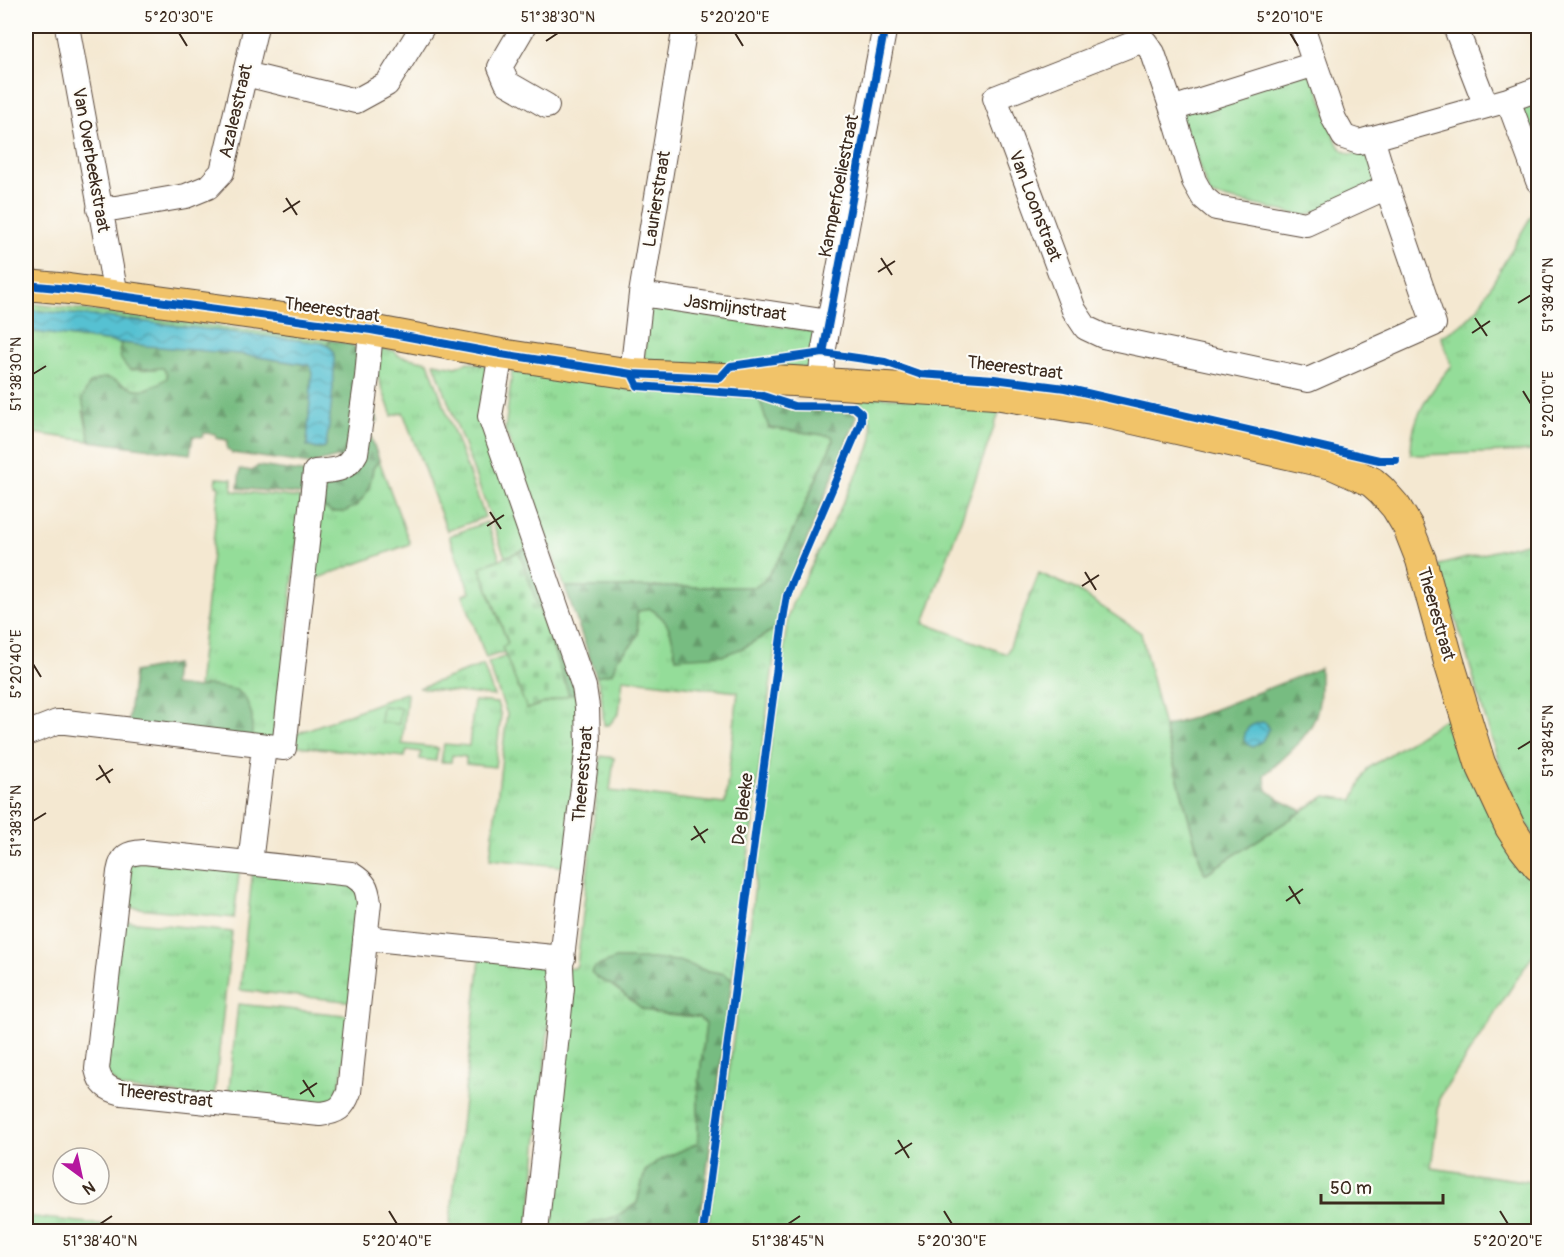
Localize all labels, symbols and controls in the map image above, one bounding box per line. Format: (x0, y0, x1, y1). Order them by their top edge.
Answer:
text: 5°20'30"E (145, 8, 214, 27)
text: 51°38'30"N (521, 8, 595, 27)
text: 5°20'20"E (701, 8, 770, 27)
text: 5°20'10"E (1257, 8, 1323, 27)
street label: Azaleastraat (214, 61, 258, 160)
street label: Van Overbeekstraat (67, 86, 115, 235)
street label: Kamperfoeliestraat (814, 112, 864, 260)
street label: Van Loonstraat (1003, 147, 1067, 265)
street label: Laurierstraat (638, 148, 676, 249)
text: 51°38'40"N (1539, 258, 1558, 332)
street label: Jasmijnstraat (682, 289, 789, 327)
street label: Theerestraat (283, 292, 382, 328)
text: 51°38'30"N (7, 337, 26, 411)
street label: Theerestraat (966, 351, 1065, 385)
text: 5°20'10"E (1539, 371, 1558, 437)
street label: Theerestraat (1412, 565, 1461, 664)
text: 5°20'40"E (7, 629, 26, 699)
text: 51°38'45"N (1539, 705, 1558, 777)
street label: Theerestraat (567, 724, 599, 823)
street label: De Bleeke (727, 771, 759, 846)
text: 51°38'35"N (7, 785, 26, 857)
street label: Theerestraat (116, 1079, 215, 1113)
north arrow (51, 1146, 111, 1206)
scale bar (1321, 1167, 1442, 1205)
text: N (78, 1176, 99, 1199)
text: 50 m (1330, 1177, 1372, 1200)
text: 51°38'40"N (63, 1232, 137, 1251)
text: 5°20'40"E (362, 1232, 432, 1251)
text: 51°38'45"N (752, 1232, 824, 1251)
text: 5°20'30"E (918, 1232, 987, 1251)
text: 5°20'20"E (1474, 1232, 1543, 1251)

